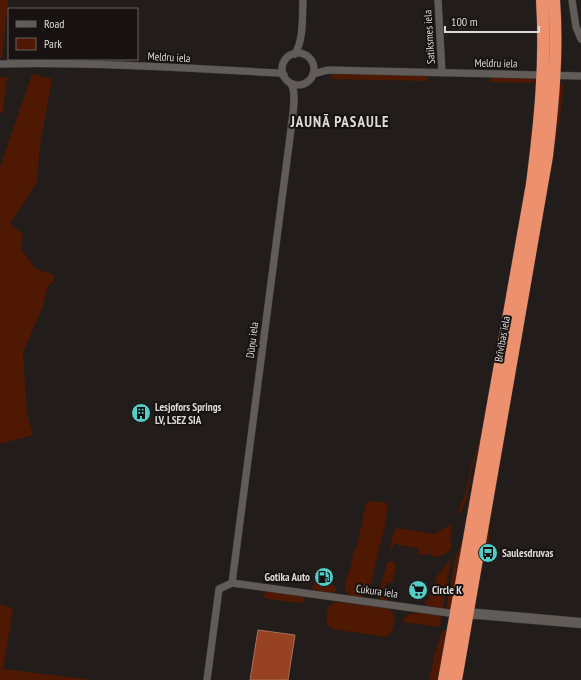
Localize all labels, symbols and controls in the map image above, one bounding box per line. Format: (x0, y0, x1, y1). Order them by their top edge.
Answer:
legend (8, 8, 138, 60)
scale bar (445, 8, 539, 34)
street label: Satiksmes iela (420, 9, 438, 65)
text: 100 m (451, 14, 478, 29)
text: Road (44, 16, 64, 31)
text: Park (44, 36, 62, 51)
street label: Meldru iela (147, 49, 191, 65)
street label: Meldru iela (474, 56, 518, 70)
district label: JAUNĀ PASAULE (289, 112, 390, 131)
street label: Brīvības iela (491, 315, 513, 363)
street label: Dūņu iela (243, 321, 261, 359)
place label: Lesjofors Springs LV, LSEZ SIA (155, 400, 222, 427)
building icon: Lesjofors Springs LV, LSEZ SIA (130, 402, 152, 424)
bus stop icon: Saulesdruvas (477, 542, 499, 564)
place label: Saulesdruvas (502, 546, 553, 560)
fuel station icon: Gotika Auto (313, 566, 335, 588)
place label: Gotika Auto (264, 570, 310, 584)
supermarket icon: Circle K (407, 579, 429, 601)
street label: Cukura iela (355, 581, 399, 601)
place label: Circle K (432, 583, 462, 597)

